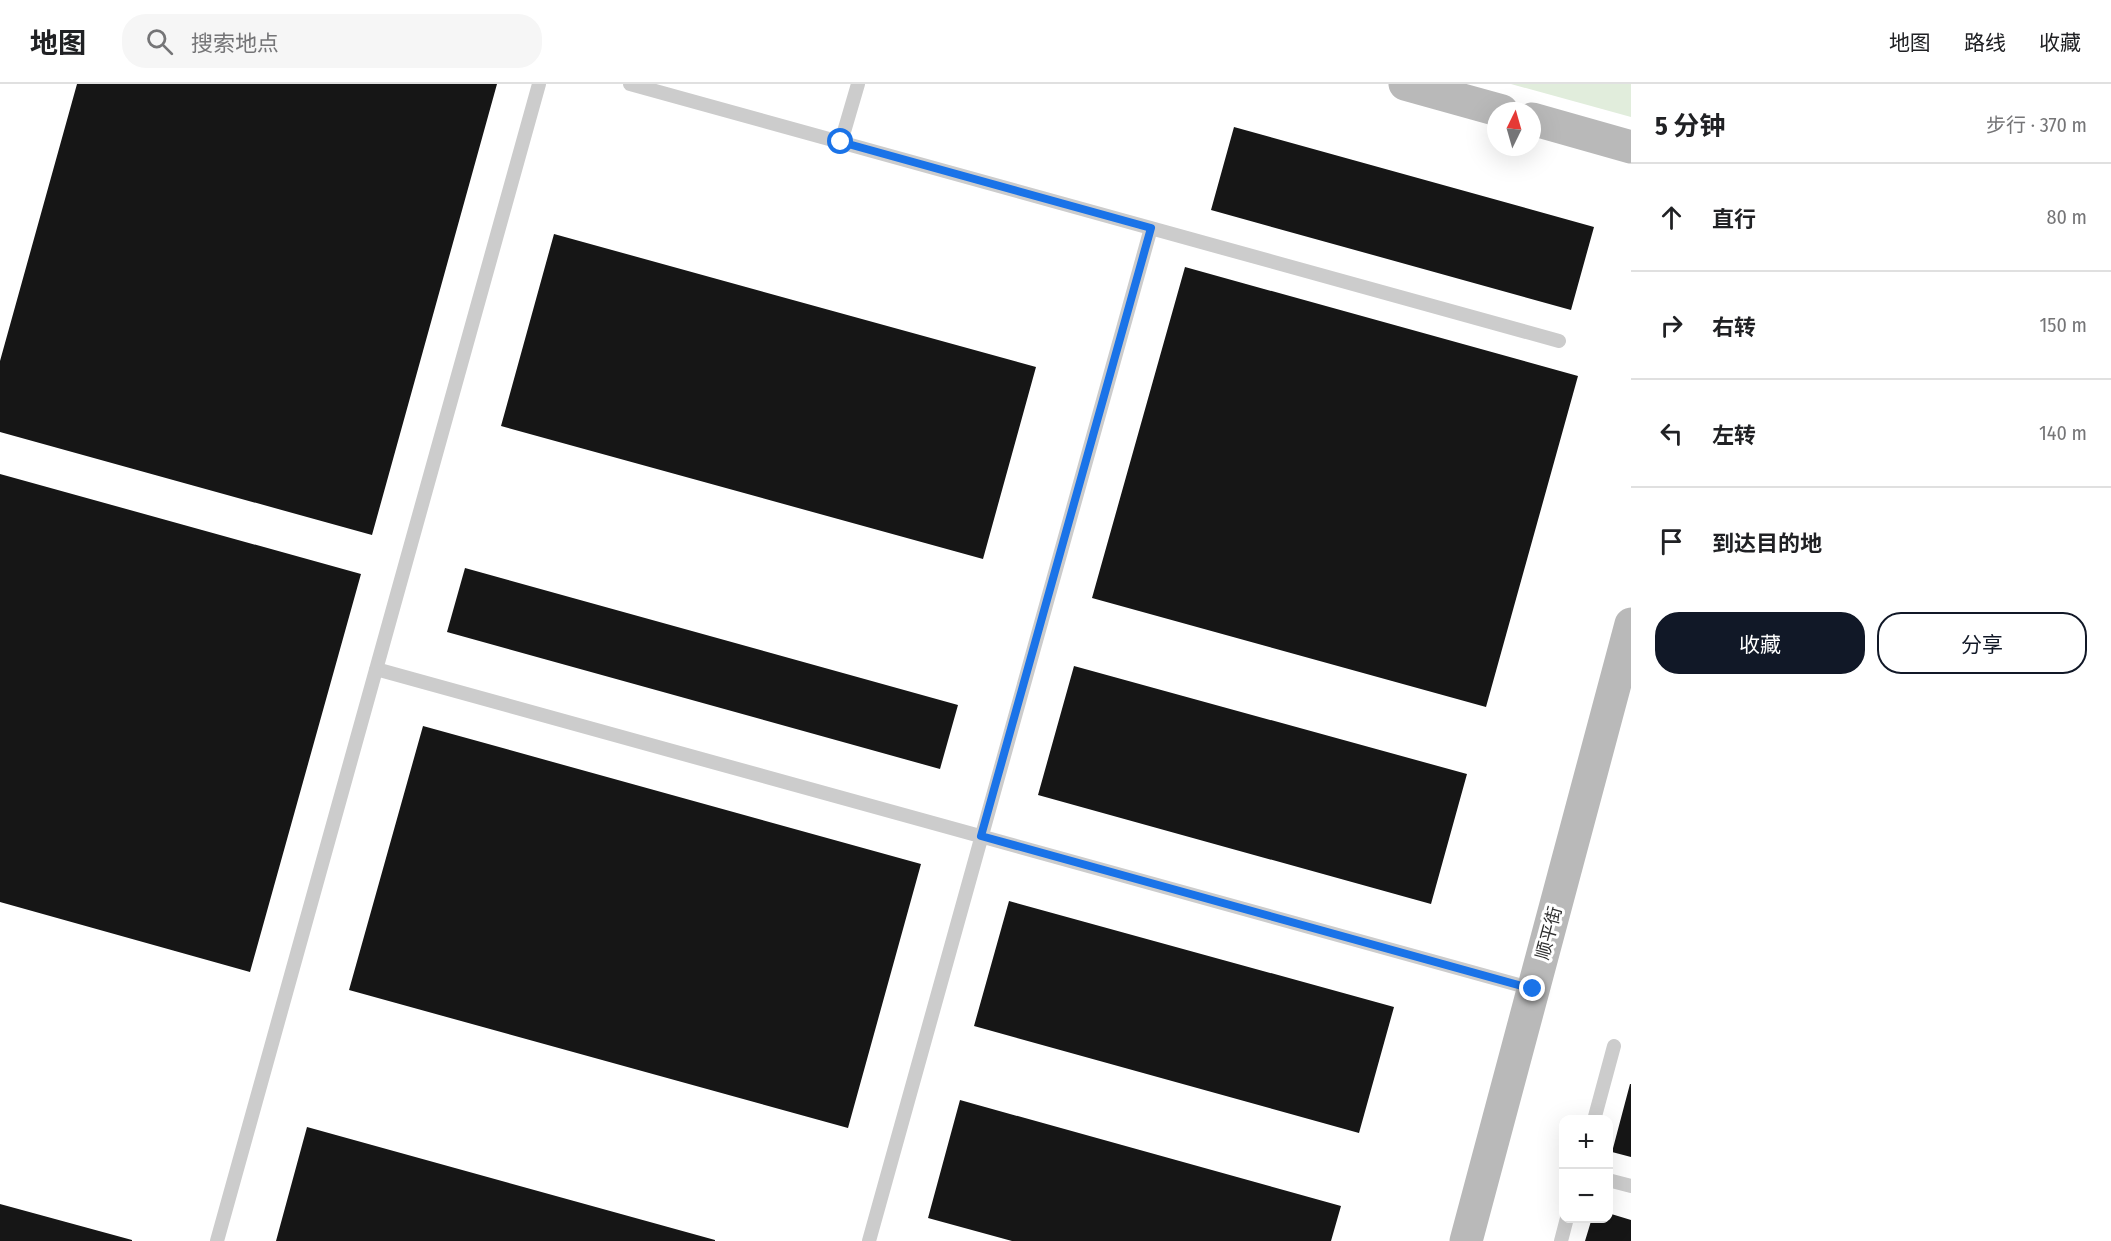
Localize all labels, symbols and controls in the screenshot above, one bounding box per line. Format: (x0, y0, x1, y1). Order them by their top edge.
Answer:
search box (122, 14, 542, 68)
icon: search (143, 25, 176, 58)
text: 地图 (30, 27, 86, 60)
text: 搜索地点 (191, 30, 279, 57)
text: 地图 (1889, 30, 1931, 56)
text: 路线 (1964, 30, 2006, 56)
text: 收藏 (2039, 30, 2081, 56)
north arrow (1487, 102, 1541, 156)
text: 5 分钟 (1655, 111, 1725, 142)
text: 步行 · 370 m (1986, 113, 2087, 137)
route start (827, 128, 853, 154)
icon: ahead (1655, 201, 1688, 234)
text: 80 m (2047, 205, 2087, 229)
text: 直行 (1712, 206, 1756, 233)
icon: right (1655, 309, 1688, 342)
text: 150 m (2040, 313, 2087, 337)
text: 右转 (1712, 314, 1756, 341)
icon: left (1655, 417, 1688, 450)
text: 140 m (2039, 421, 2087, 445)
text: 左转 (1712, 422, 1756, 449)
icon: arrive (1655, 525, 1688, 558)
text: 到达目的地 (1712, 530, 1822, 557)
button: 收藏 (1655, 612, 1865, 674)
button: 分享 (1877, 612, 2087, 674)
street label: 顺平街 (1531, 904, 1567, 962)
route end (1519, 975, 1545, 1001)
map controls (1559, 1115, 1613, 1223)
button: + (1559, 1115, 1613, 1169)
button: − (1559, 1169, 1613, 1223)

